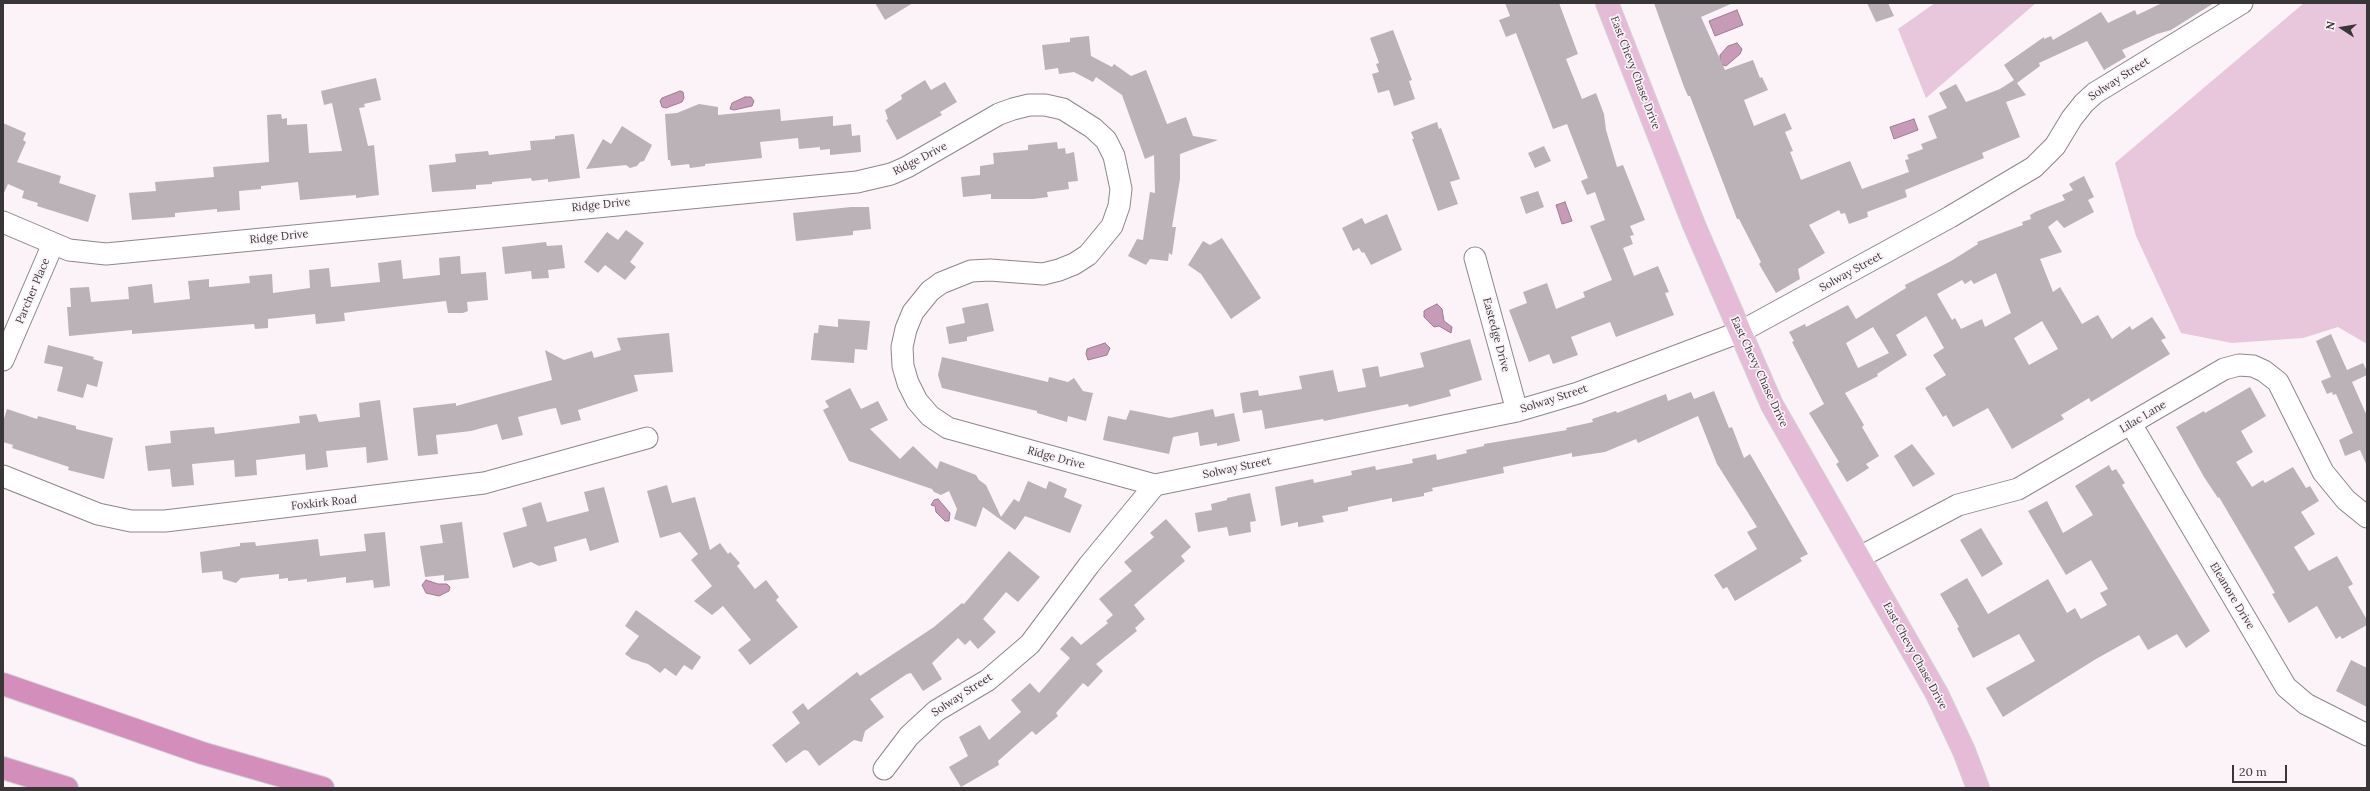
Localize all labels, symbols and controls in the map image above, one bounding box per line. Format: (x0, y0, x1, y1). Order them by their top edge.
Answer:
north arrow (2322, 8, 2362, 48)
street label: East Chevy Chase Drive (1607, 14, 1663, 132)
text: N (2323, 20, 2338, 31)
street label: Solway Street (2086, 54, 2152, 104)
street label: Ridge Drive (891, 140, 949, 178)
street label: Ridge Drive (571, 195, 631, 215)
street label: Ridge Drive (249, 227, 309, 247)
street label: Solway Street (1817, 249, 1885, 295)
street label: Parcher Place (13, 256, 53, 326)
street label: Eastedge Drive (1480, 296, 1512, 374)
street label: East Chevy Chase Drive (1728, 315, 1790, 429)
street label: Solway Street (1519, 382, 1589, 416)
street label: Lilac Lane (2117, 398, 2169, 436)
street label: Ridge Drive (1026, 444, 1086, 472)
street label: Solway Street (1202, 454, 1272, 482)
street label: Foxkirk Road (290, 493, 358, 513)
street label: Eleanore Drive (2207, 560, 2257, 632)
street label: East Chevy Chase Drive (1880, 600, 1950, 712)
street label: Solway Street (929, 670, 995, 720)
scale bar (2234, 757, 2289, 783)
text: 20 m (2239, 764, 2267, 779)

